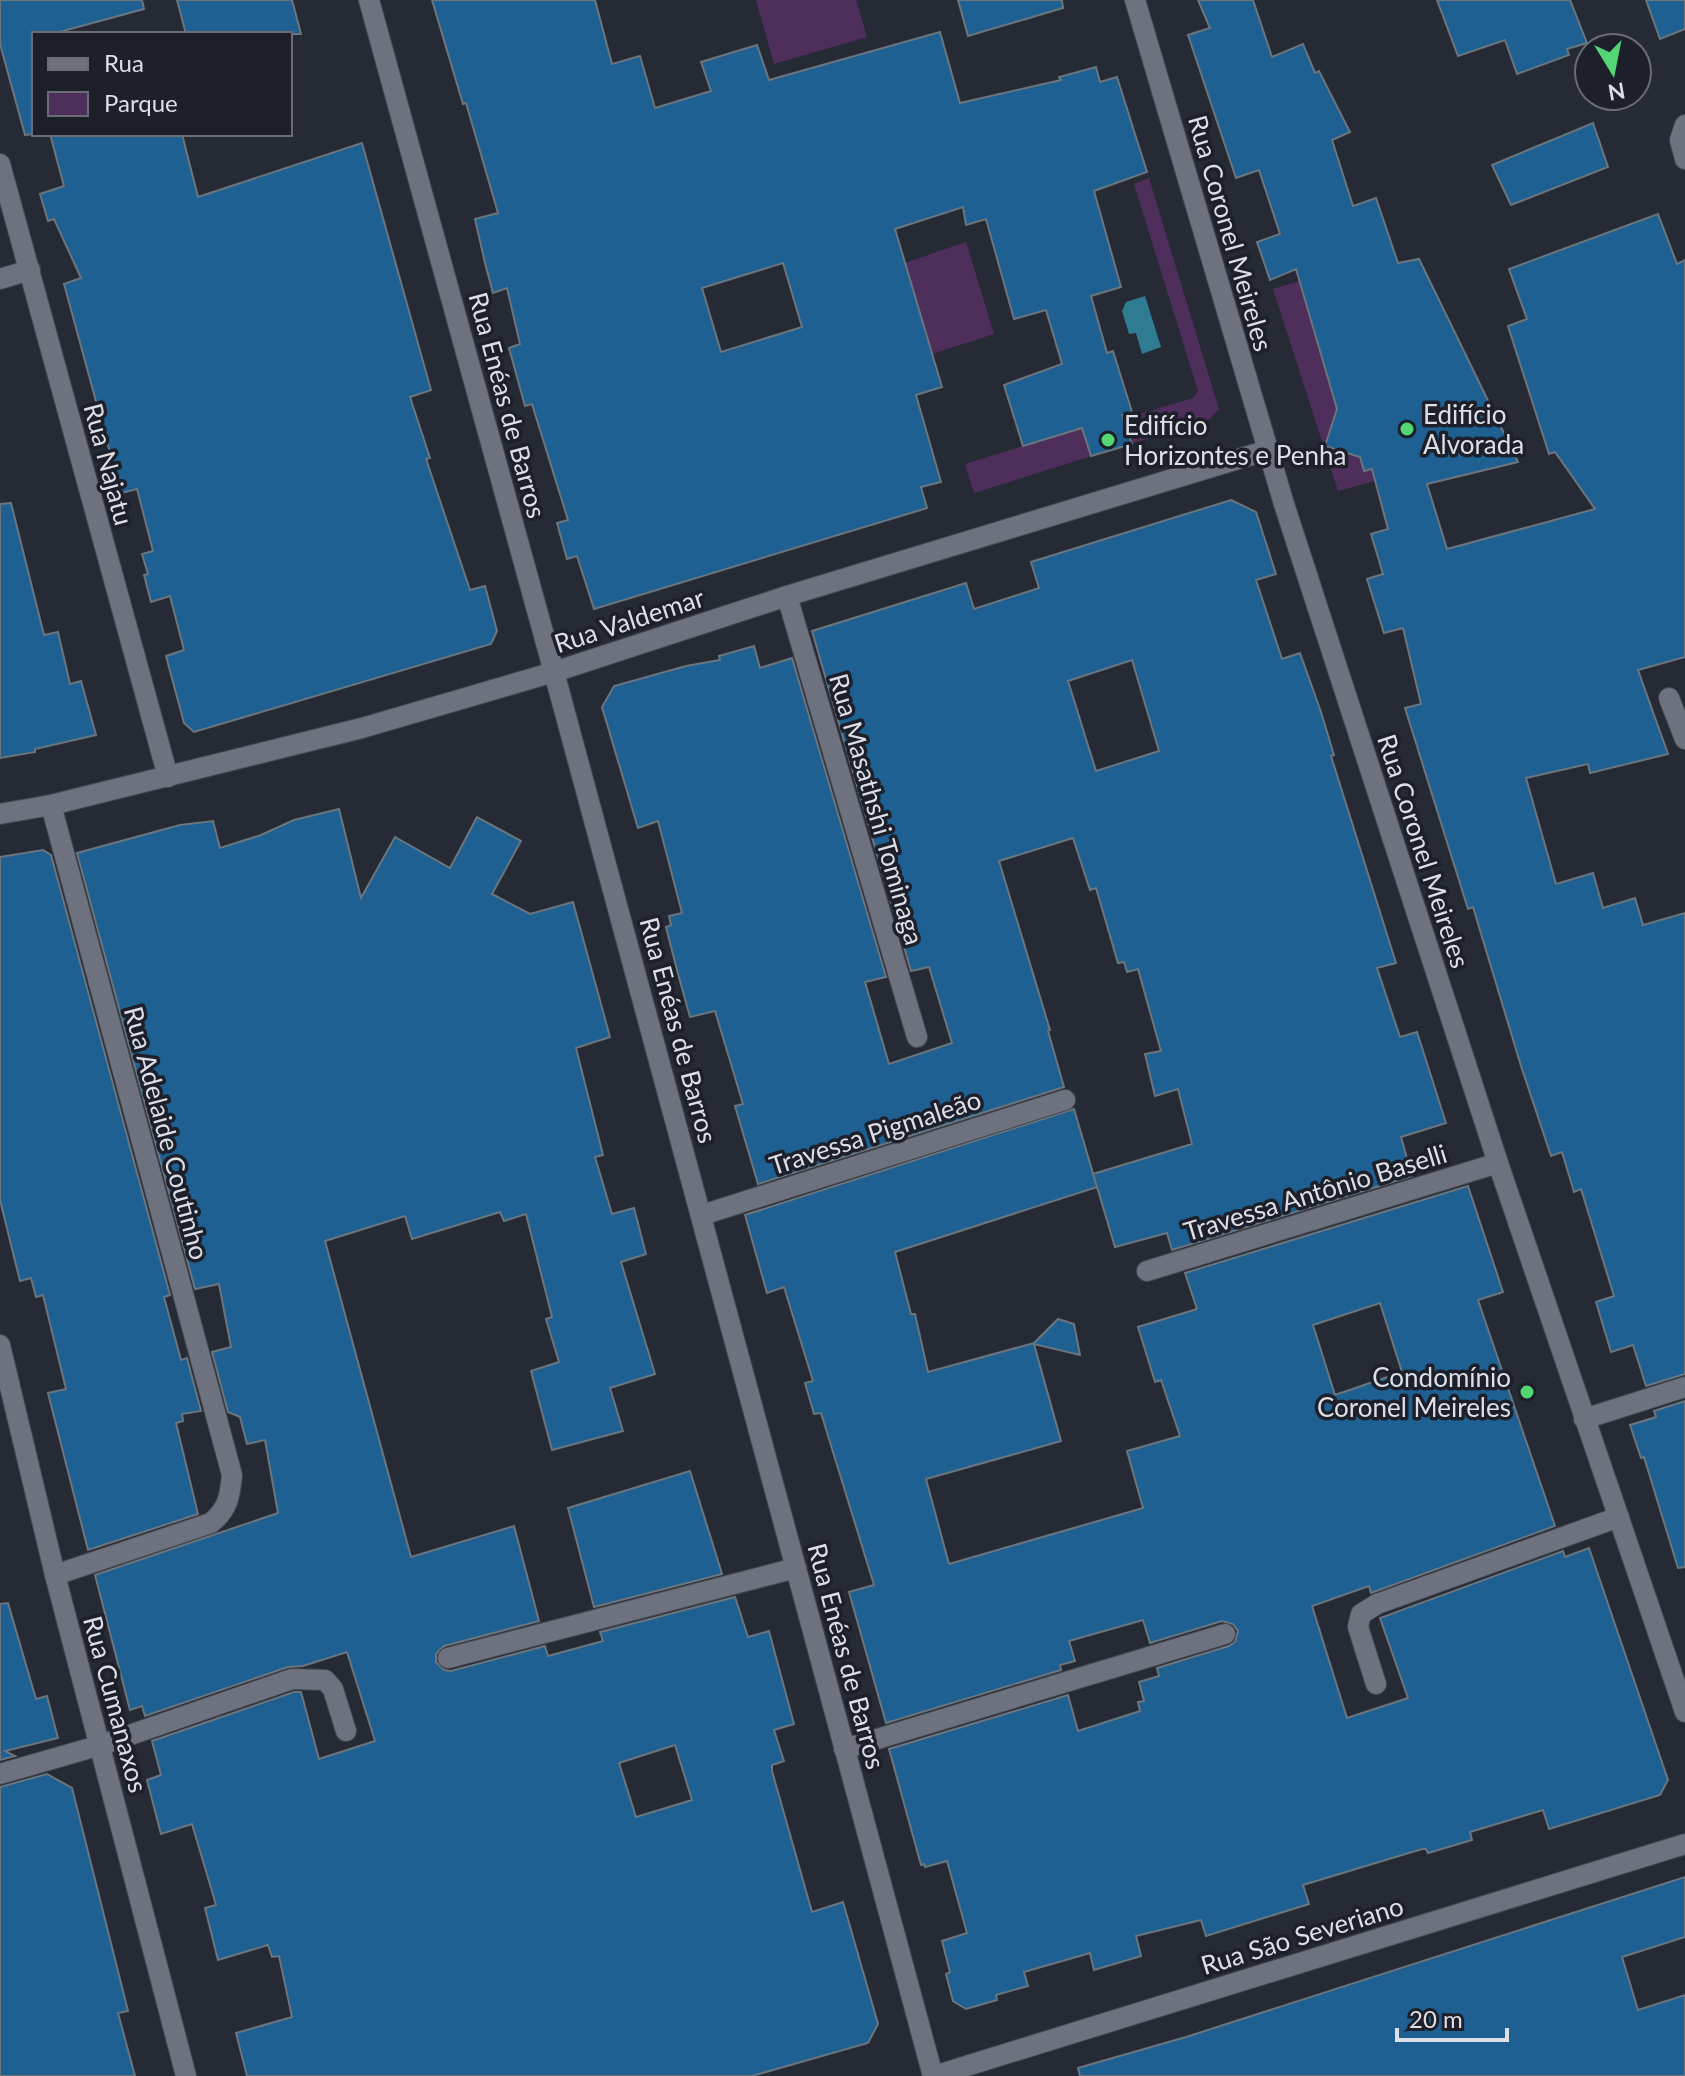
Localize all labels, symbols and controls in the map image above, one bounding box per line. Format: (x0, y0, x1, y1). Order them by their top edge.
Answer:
legend (32, 32, 292, 136)
north arrow (1573, 32, 1653, 112)
text: Rua (104, 48, 144, 77)
text: N (1606, 77, 1627, 107)
text: Parque (104, 88, 178, 117)
street label: Rua Coronel Meireles (1182, 111, 1280, 355)
street label: Rua Enéas de Barros (462, 289, 554, 521)
place label: Edifício Alvorada (1423, 398, 1524, 460)
street label: Rua Najatu (77, 399, 141, 529)
place label: Edifício Horizontes e Penha (1124, 409, 1346, 471)
marker: Edifício Alvorada (1398, 420, 1416, 438)
marker: Edifício Horizontes e Penha (1099, 431, 1117, 449)
street label: Rua Valdemar (550, 581, 708, 659)
street label: Rua Masathshi Tominaga (823, 670, 931, 948)
street label: Rua Coronel Meireles (1371, 730, 1477, 972)
street label: Rua Enéas de Barros (633, 914, 725, 1146)
street label: Rua Adelaide Coutinho (118, 1003, 216, 1263)
street label: Travessa Pigmaleão (765, 1083, 985, 1181)
street label: Travessa Antônio Baselli (1180, 1137, 1450, 1247)
place label: Condomínio Coronel Meireles (1317, 1361, 1511, 1423)
marker: Condomínio Coronel Meireles (1518, 1383, 1536, 1401)
street label: Rua Enéas de Barros (801, 1540, 893, 1772)
street label: Rua Cumanaxos (77, 1612, 155, 1796)
street label: Rua São Severiano (1197, 1889, 1407, 1981)
scale bar (1397, 1992, 1507, 2042)
text: 20 m (1409, 2004, 1463, 2033)

